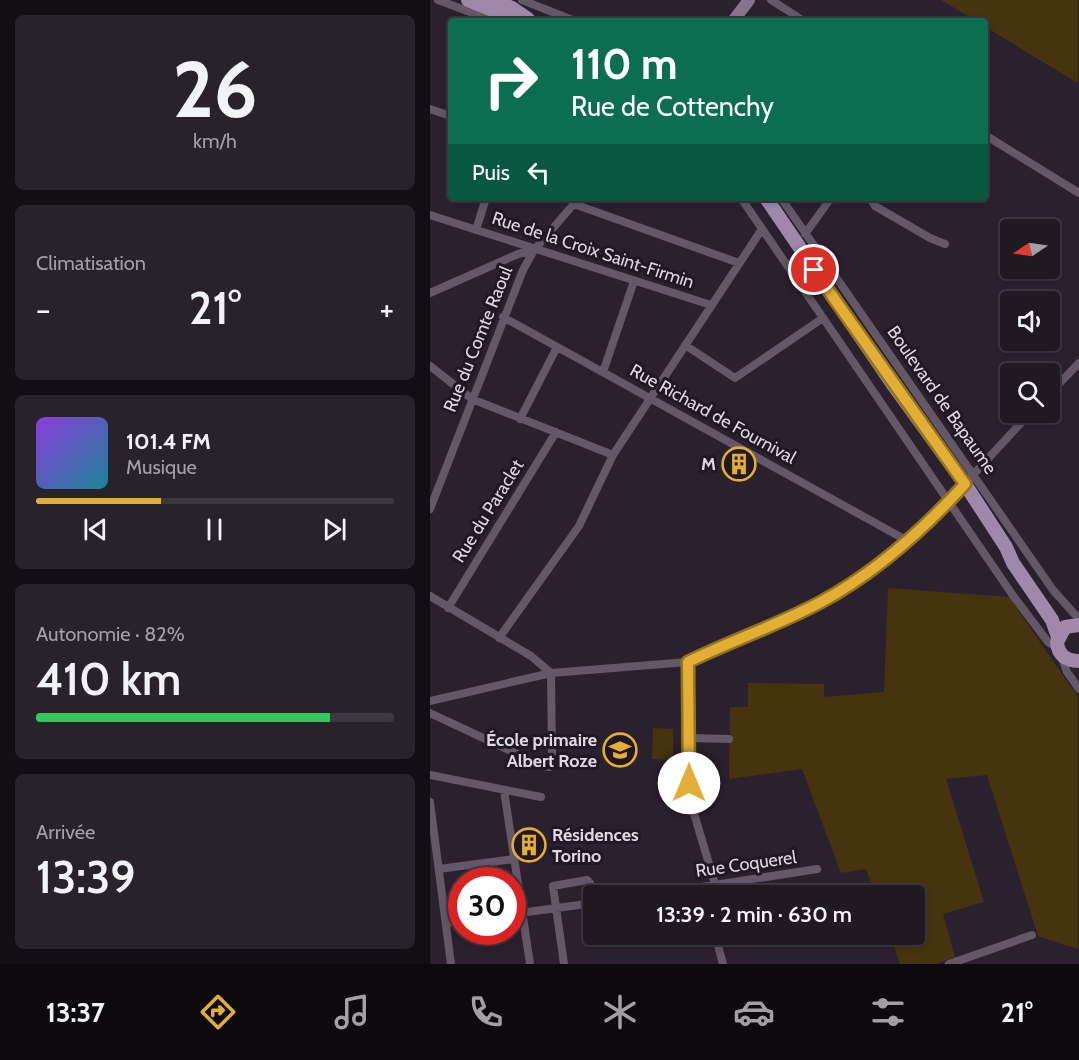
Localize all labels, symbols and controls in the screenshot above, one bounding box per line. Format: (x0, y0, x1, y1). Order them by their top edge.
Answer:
text: 110 m (571, 38, 678, 90)
text: 26 (172, 42, 258, 137)
icon: right (472, 42, 550, 120)
text: Rue de Cottenchy (571, 90, 774, 123)
text: km/h (193, 129, 237, 153)
icon: left (522, 156, 555, 189)
text: Puis (472, 159, 510, 186)
street label: Rue de la Croix Saint-Firmin (489, 207, 697, 293)
north arrow (1000, 219, 1060, 279)
map controls (1000, 219, 1060, 423)
pin (788, 244, 839, 295)
text: Climatisation (36, 251, 146, 275)
icon: arrive (797, 253, 830, 286)
street label: Rue du Comte Raoul (439, 262, 518, 415)
text: 21° (189, 281, 241, 335)
text: − (36, 289, 51, 329)
text: + (379, 289, 394, 329)
button: sound (1000, 291, 1060, 351)
street label: Boulevard de Bapaume (883, 322, 1001, 478)
street label: Rue Richard de Fournival (626, 359, 800, 469)
button: search (1000, 363, 1060, 423)
text: 101.4 FM (126, 428, 211, 455)
building icon: M (721, 446, 757, 482)
place label: M (701, 453, 716, 475)
text: Musique (126, 455, 197, 479)
street label: Rue du Paraclet (448, 455, 528, 567)
icon: previous (79, 513, 112, 546)
icon: pause (198, 513, 231, 546)
icon: next (318, 513, 351, 546)
text: Autonomie · 82% (36, 622, 185, 646)
text: 410 km (36, 652, 181, 706)
place label: École primaire Albert Roze (486, 729, 597, 772)
school or university icon: École primaire Albert Roze (602, 732, 638, 768)
position arrow (657, 751, 721, 815)
text: Arrivée (36, 820, 95, 844)
place label: Résidences Torino (552, 824, 639, 867)
building icon: Résidences Torino (511, 827, 547, 863)
street label: Rue Coquerel (694, 846, 799, 882)
text: 13:39 (36, 850, 136, 904)
speed limit sign: 30 (448, 867, 526, 945)
text: 13:39 · 2 min · 630 m (656, 901, 852, 928)
icon: directions (197, 991, 239, 1033)
icon: music (331, 991, 373, 1033)
icon: phone (465, 991, 507, 1033)
icon: climate (599, 991, 641, 1033)
icon: car (733, 991, 775, 1033)
icon: filters (867, 991, 909, 1033)
text: 13:37 (46, 996, 105, 1029)
text: 21° (1001, 996, 1033, 1029)

